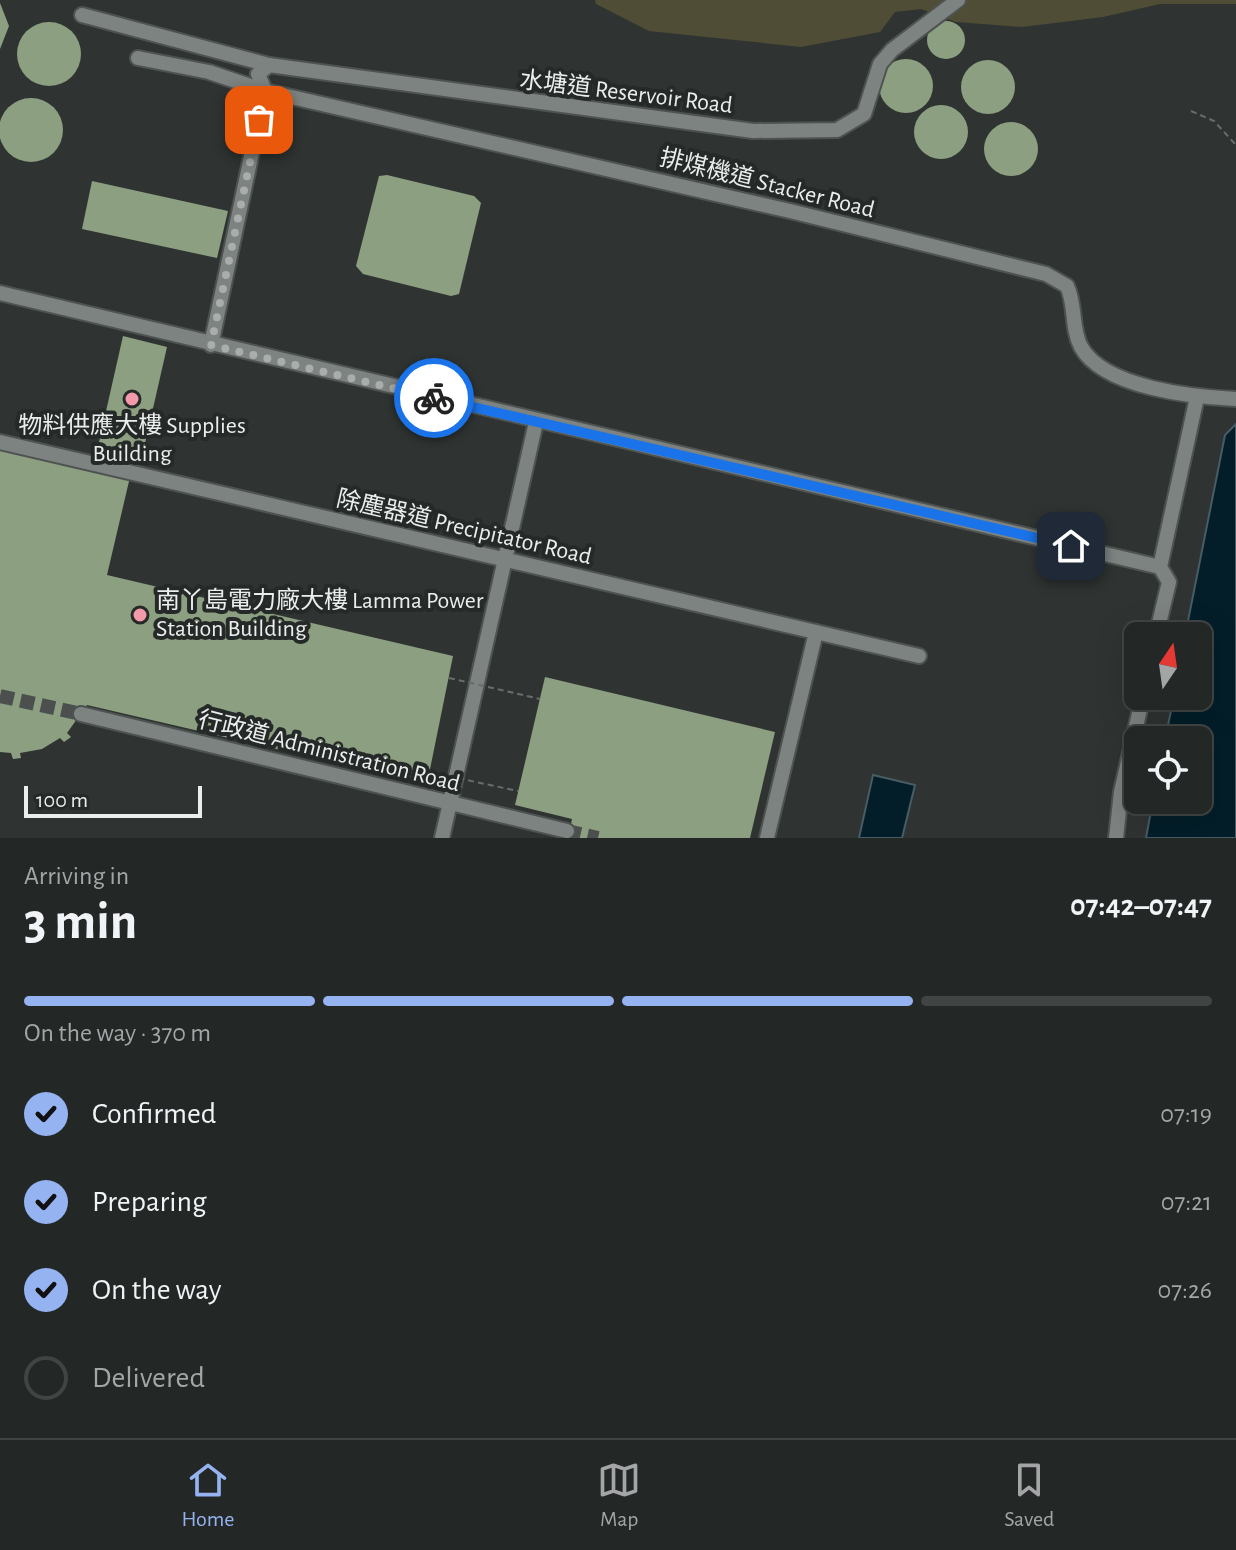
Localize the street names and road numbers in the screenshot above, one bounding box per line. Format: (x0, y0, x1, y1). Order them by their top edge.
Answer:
street label: 水塘道 Reservoir Road (518, 66, 734, 118)
street label: 排煤機道 Stacker Road (657, 144, 877, 222)
street label: 除塵器道 Precipitator Road (334, 485, 594, 569)
street label: 行政道 Administration Road (195, 706, 463, 796)

